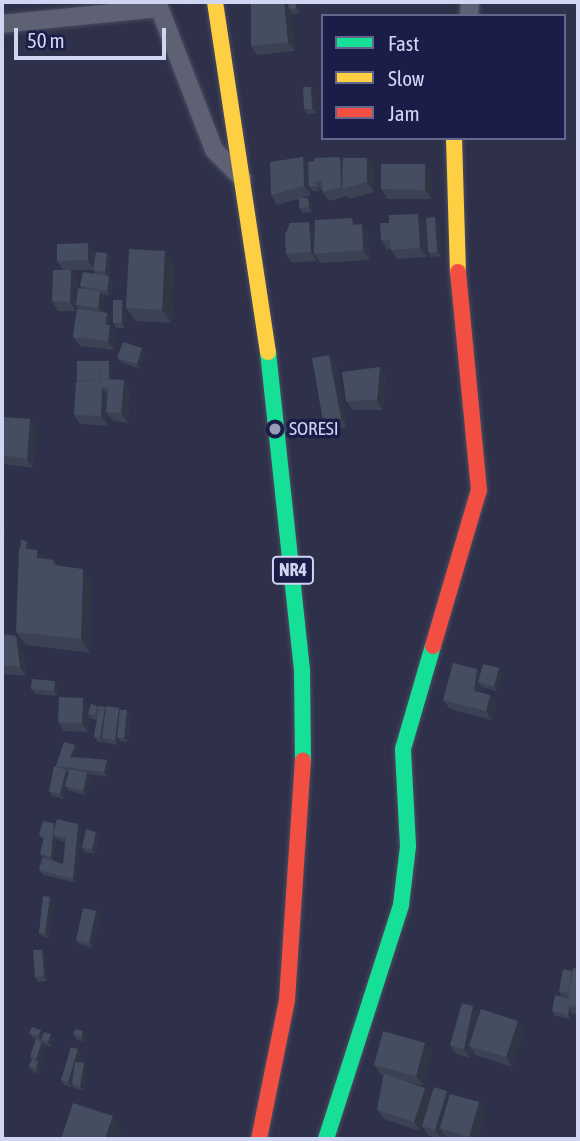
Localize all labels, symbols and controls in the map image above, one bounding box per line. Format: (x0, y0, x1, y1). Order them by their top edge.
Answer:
scale bar (18, 14, 170, 58)
legend (321, 14, 566, 140)
text: 50 m (27, 28, 65, 52)
text: Fast (388, 31, 419, 55)
text: Slow (388, 66, 424, 90)
text: Jam (388, 101, 420, 125)
place label: SORESI (289, 418, 338, 440)
marker: SORESI (267, 421, 283, 437)
road number: NR4 (270, 556, 316, 584)

